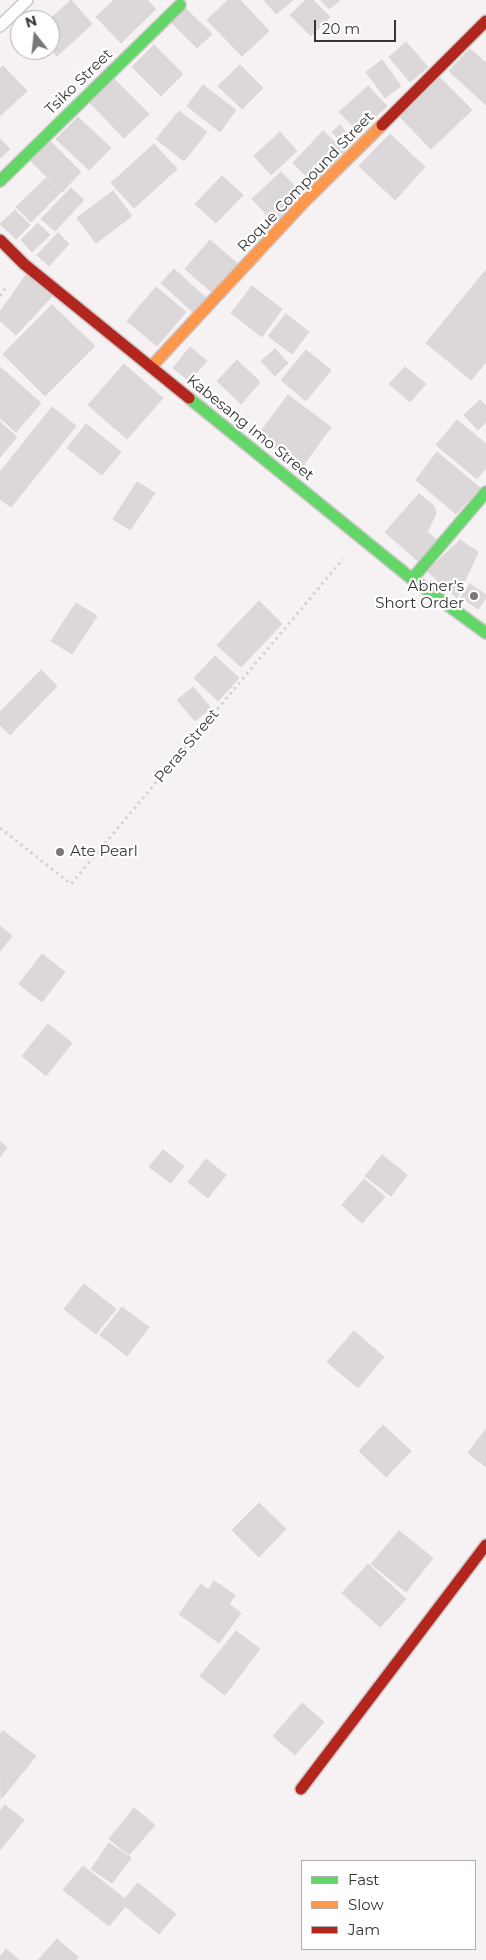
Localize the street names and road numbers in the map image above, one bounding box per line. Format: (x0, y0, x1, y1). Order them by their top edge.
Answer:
street label: Tsiko Street (42, 45, 116, 119)
street label: Roque Compound Street (234, 108, 378, 256)
street label: Kabesang Imo Street (183, 371, 317, 485)
street label: Peras Street (151, 706, 223, 786)

